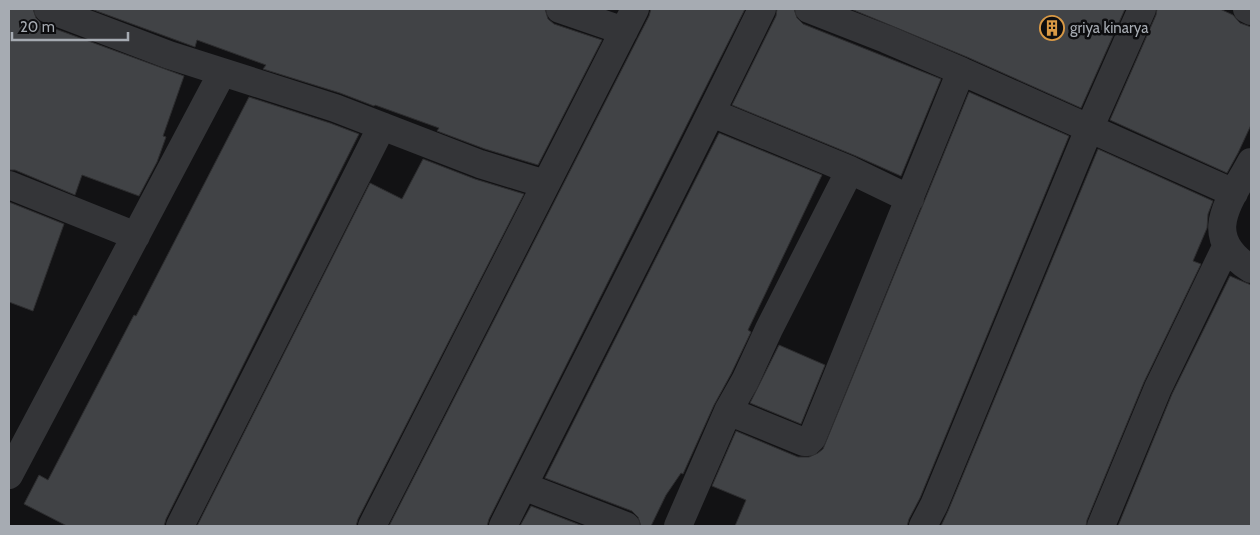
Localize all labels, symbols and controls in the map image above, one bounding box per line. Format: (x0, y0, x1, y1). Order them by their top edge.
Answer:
scale bar (12, 10, 129, 42)
building icon: griya kinarya (1039, 15, 1065, 41)
text: 20 m (20, 18, 55, 36)
place label: griya kinarya (1070, 19, 1149, 37)

